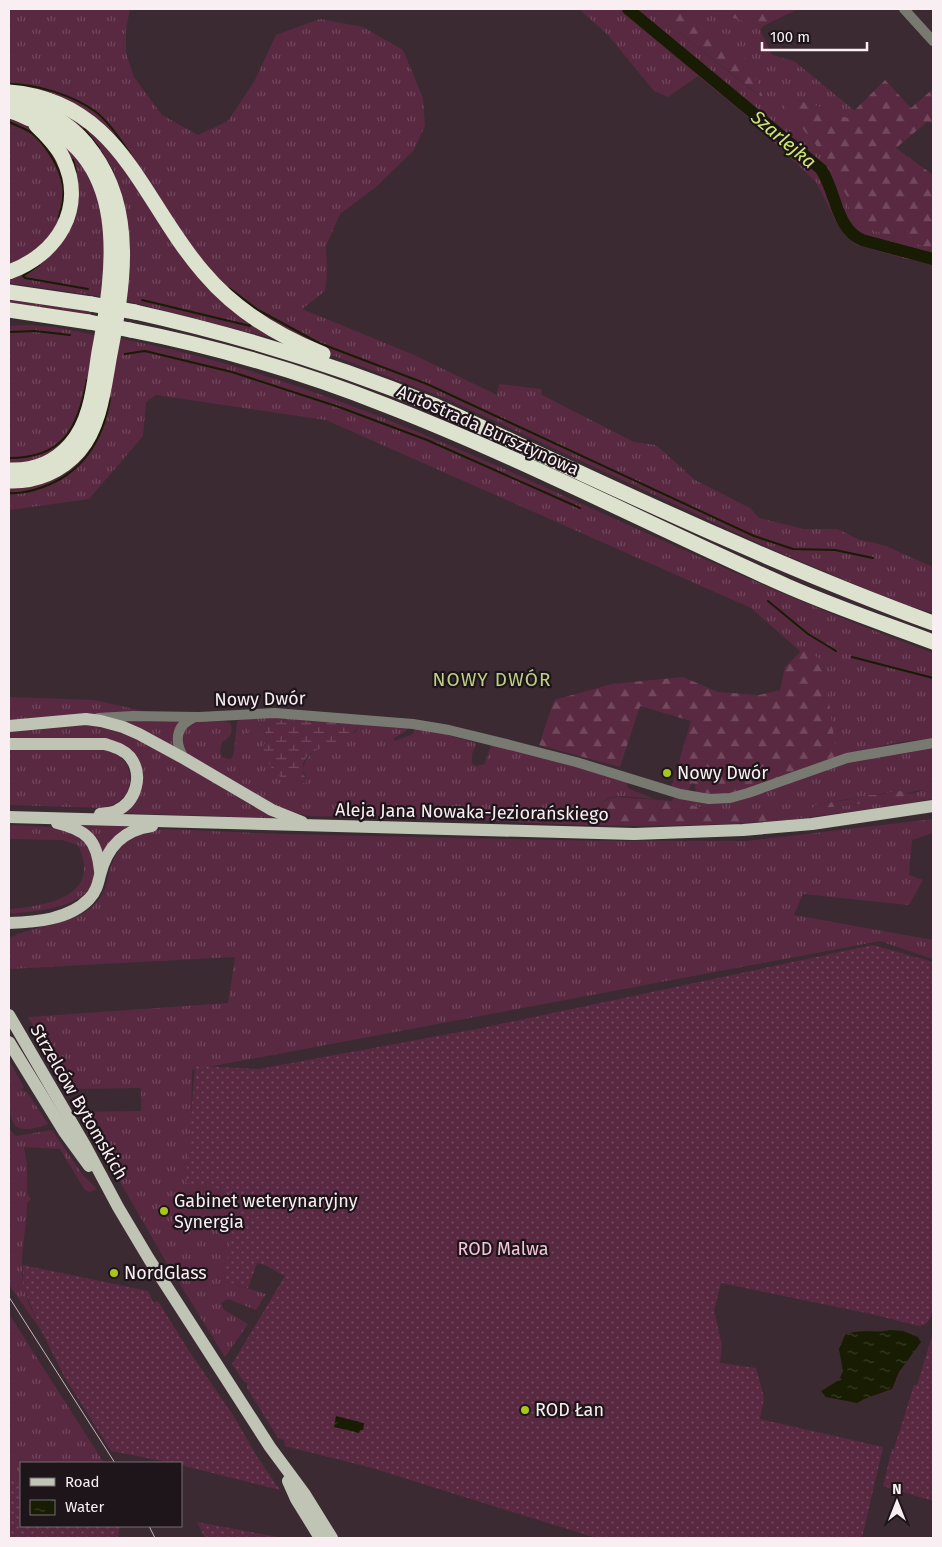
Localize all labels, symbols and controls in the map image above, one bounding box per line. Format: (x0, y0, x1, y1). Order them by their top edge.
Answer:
scale bar (762, 20, 867, 52)
text: 100 m (770, 28, 810, 46)
water label: Szarlejka (746, 105, 821, 173)
street label: Autostrada Bursztynowa (394, 380, 582, 480)
district label: NOWY DWÓR (433, 668, 551, 691)
street label: Nowy Dwór (214, 687, 306, 711)
place label: Nowy Dwór (677, 762, 768, 784)
marker: Nowy Dwór (661, 767, 673, 779)
street label: Aleja Jana Nowaka-Jeziorańskiego (335, 799, 609, 825)
street label: Strzelców Bytomskich (25, 1020, 133, 1184)
place label: Gabinet weterynaryjny Synergia (174, 1190, 358, 1233)
marker: Gabinet weterynaryjny Synergia (158, 1205, 170, 1217)
park label: ROD Malwa (458, 1238, 548, 1260)
place label: NordGlass (124, 1262, 207, 1284)
marker: NordGlass (108, 1267, 120, 1279)
place label: ROD Łan (535, 1399, 604, 1421)
marker: ROD Łan (519, 1404, 531, 1416)
legend (20, 1462, 182, 1527)
text: Road (65, 1473, 100, 1491)
north arrow (872, 1477, 922, 1527)
text: N (892, 1481, 902, 1498)
text: Water (65, 1498, 104, 1516)

